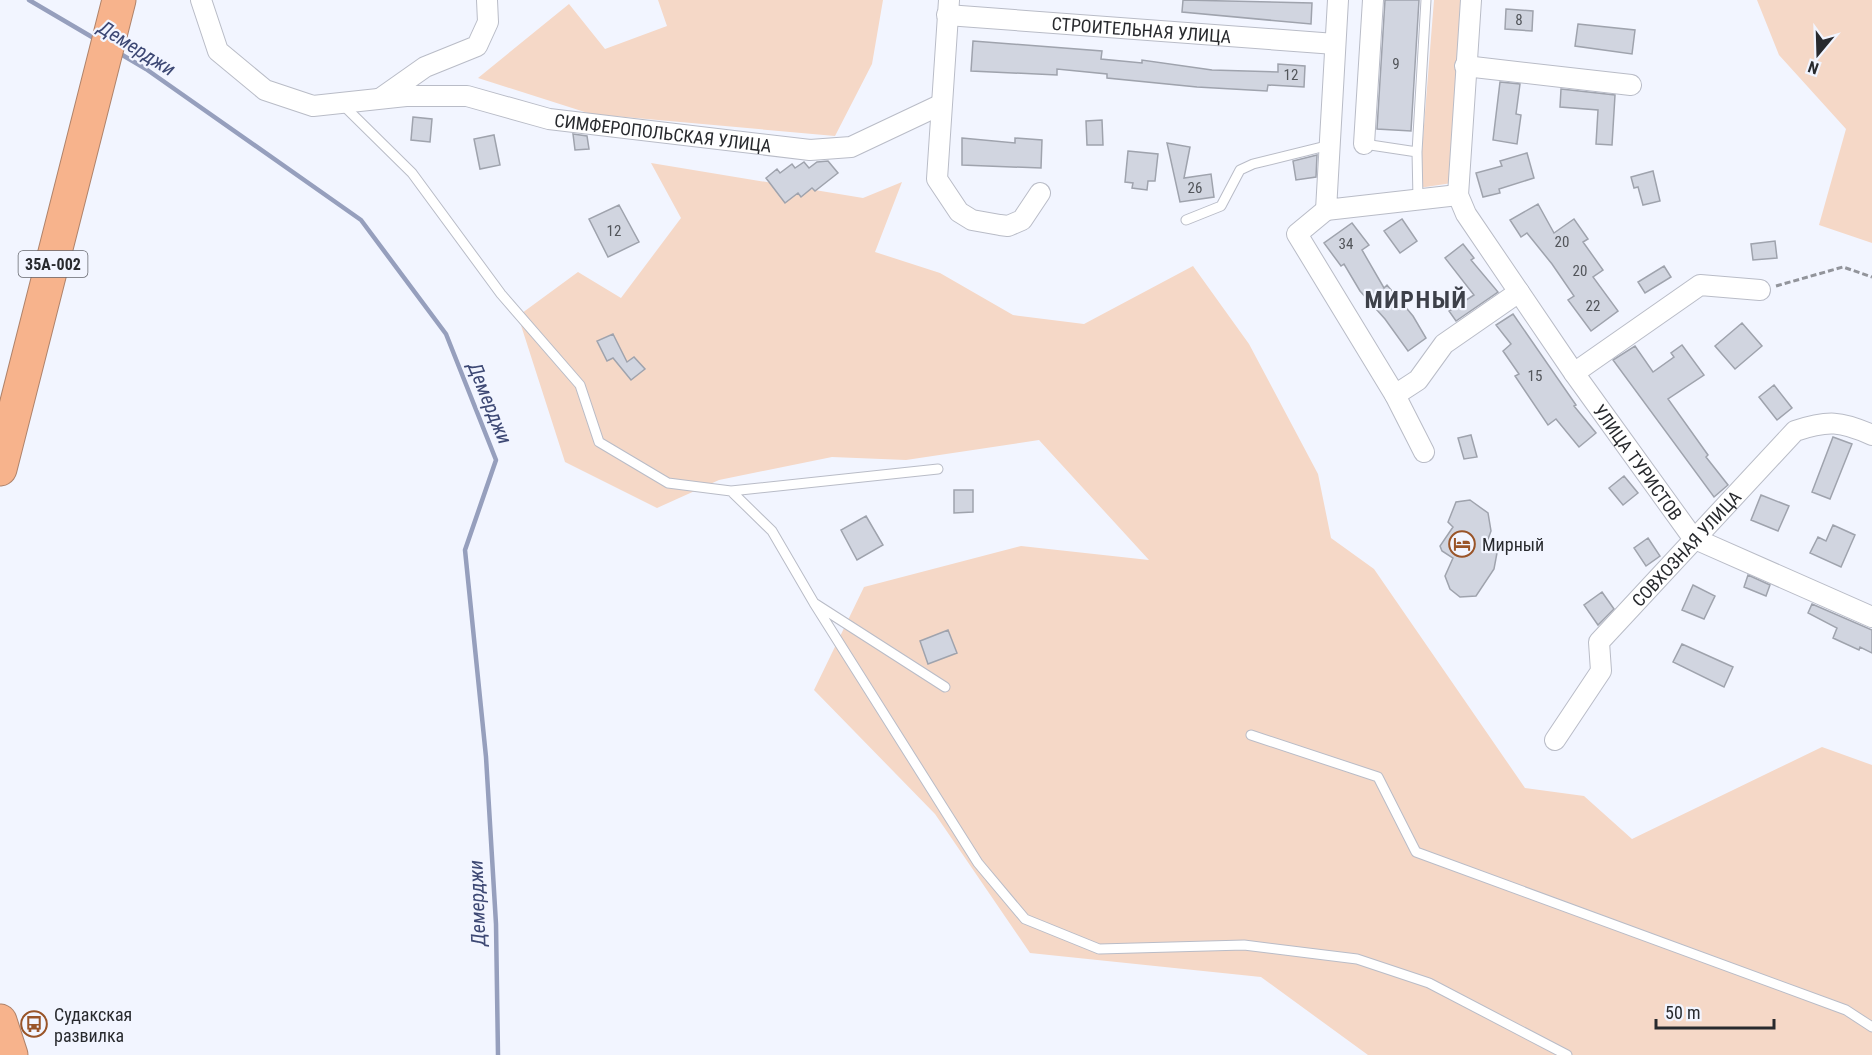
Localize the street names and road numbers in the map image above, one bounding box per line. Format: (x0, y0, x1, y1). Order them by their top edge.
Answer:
street label: СТРОИТЕЛЬНАЯ УЛИЦА (1051, 12, 1233, 47)
street label: СИМФЕРОПОЛЬСКАЯ УЛИЦА (553, 109, 773, 156)
road number: 35А-002 (19, 251, 88, 277)
street label: УЛИЦА ТУРИСТОВ (1589, 400, 1687, 524)
street label: СОВХОЗНАЯ УЛИЦА (1627, 486, 1745, 610)

